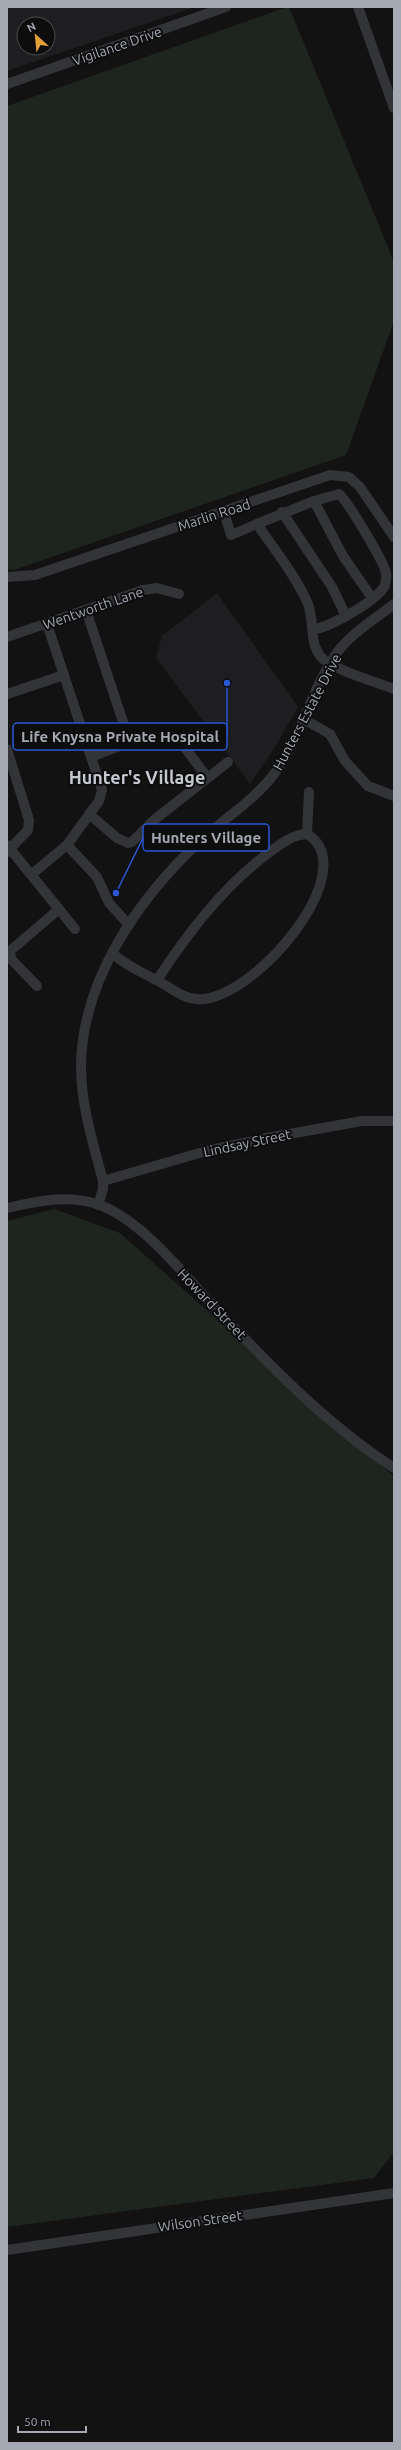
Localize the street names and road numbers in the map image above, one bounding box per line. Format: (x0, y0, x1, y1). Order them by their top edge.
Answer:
street label: Vigilance Drive (70, 23, 164, 69)
street label: Marlin Road (176, 496, 252, 534)
street label: Wentworth Lane (41, 583, 145, 633)
street label: Hunters Estate Drive (270, 651, 344, 773)
street label: Lindsay Street (202, 1126, 293, 1160)
street label: Howard Street (174, 1265, 250, 1343)
street label: Wilson Street (157, 2207, 244, 2235)

